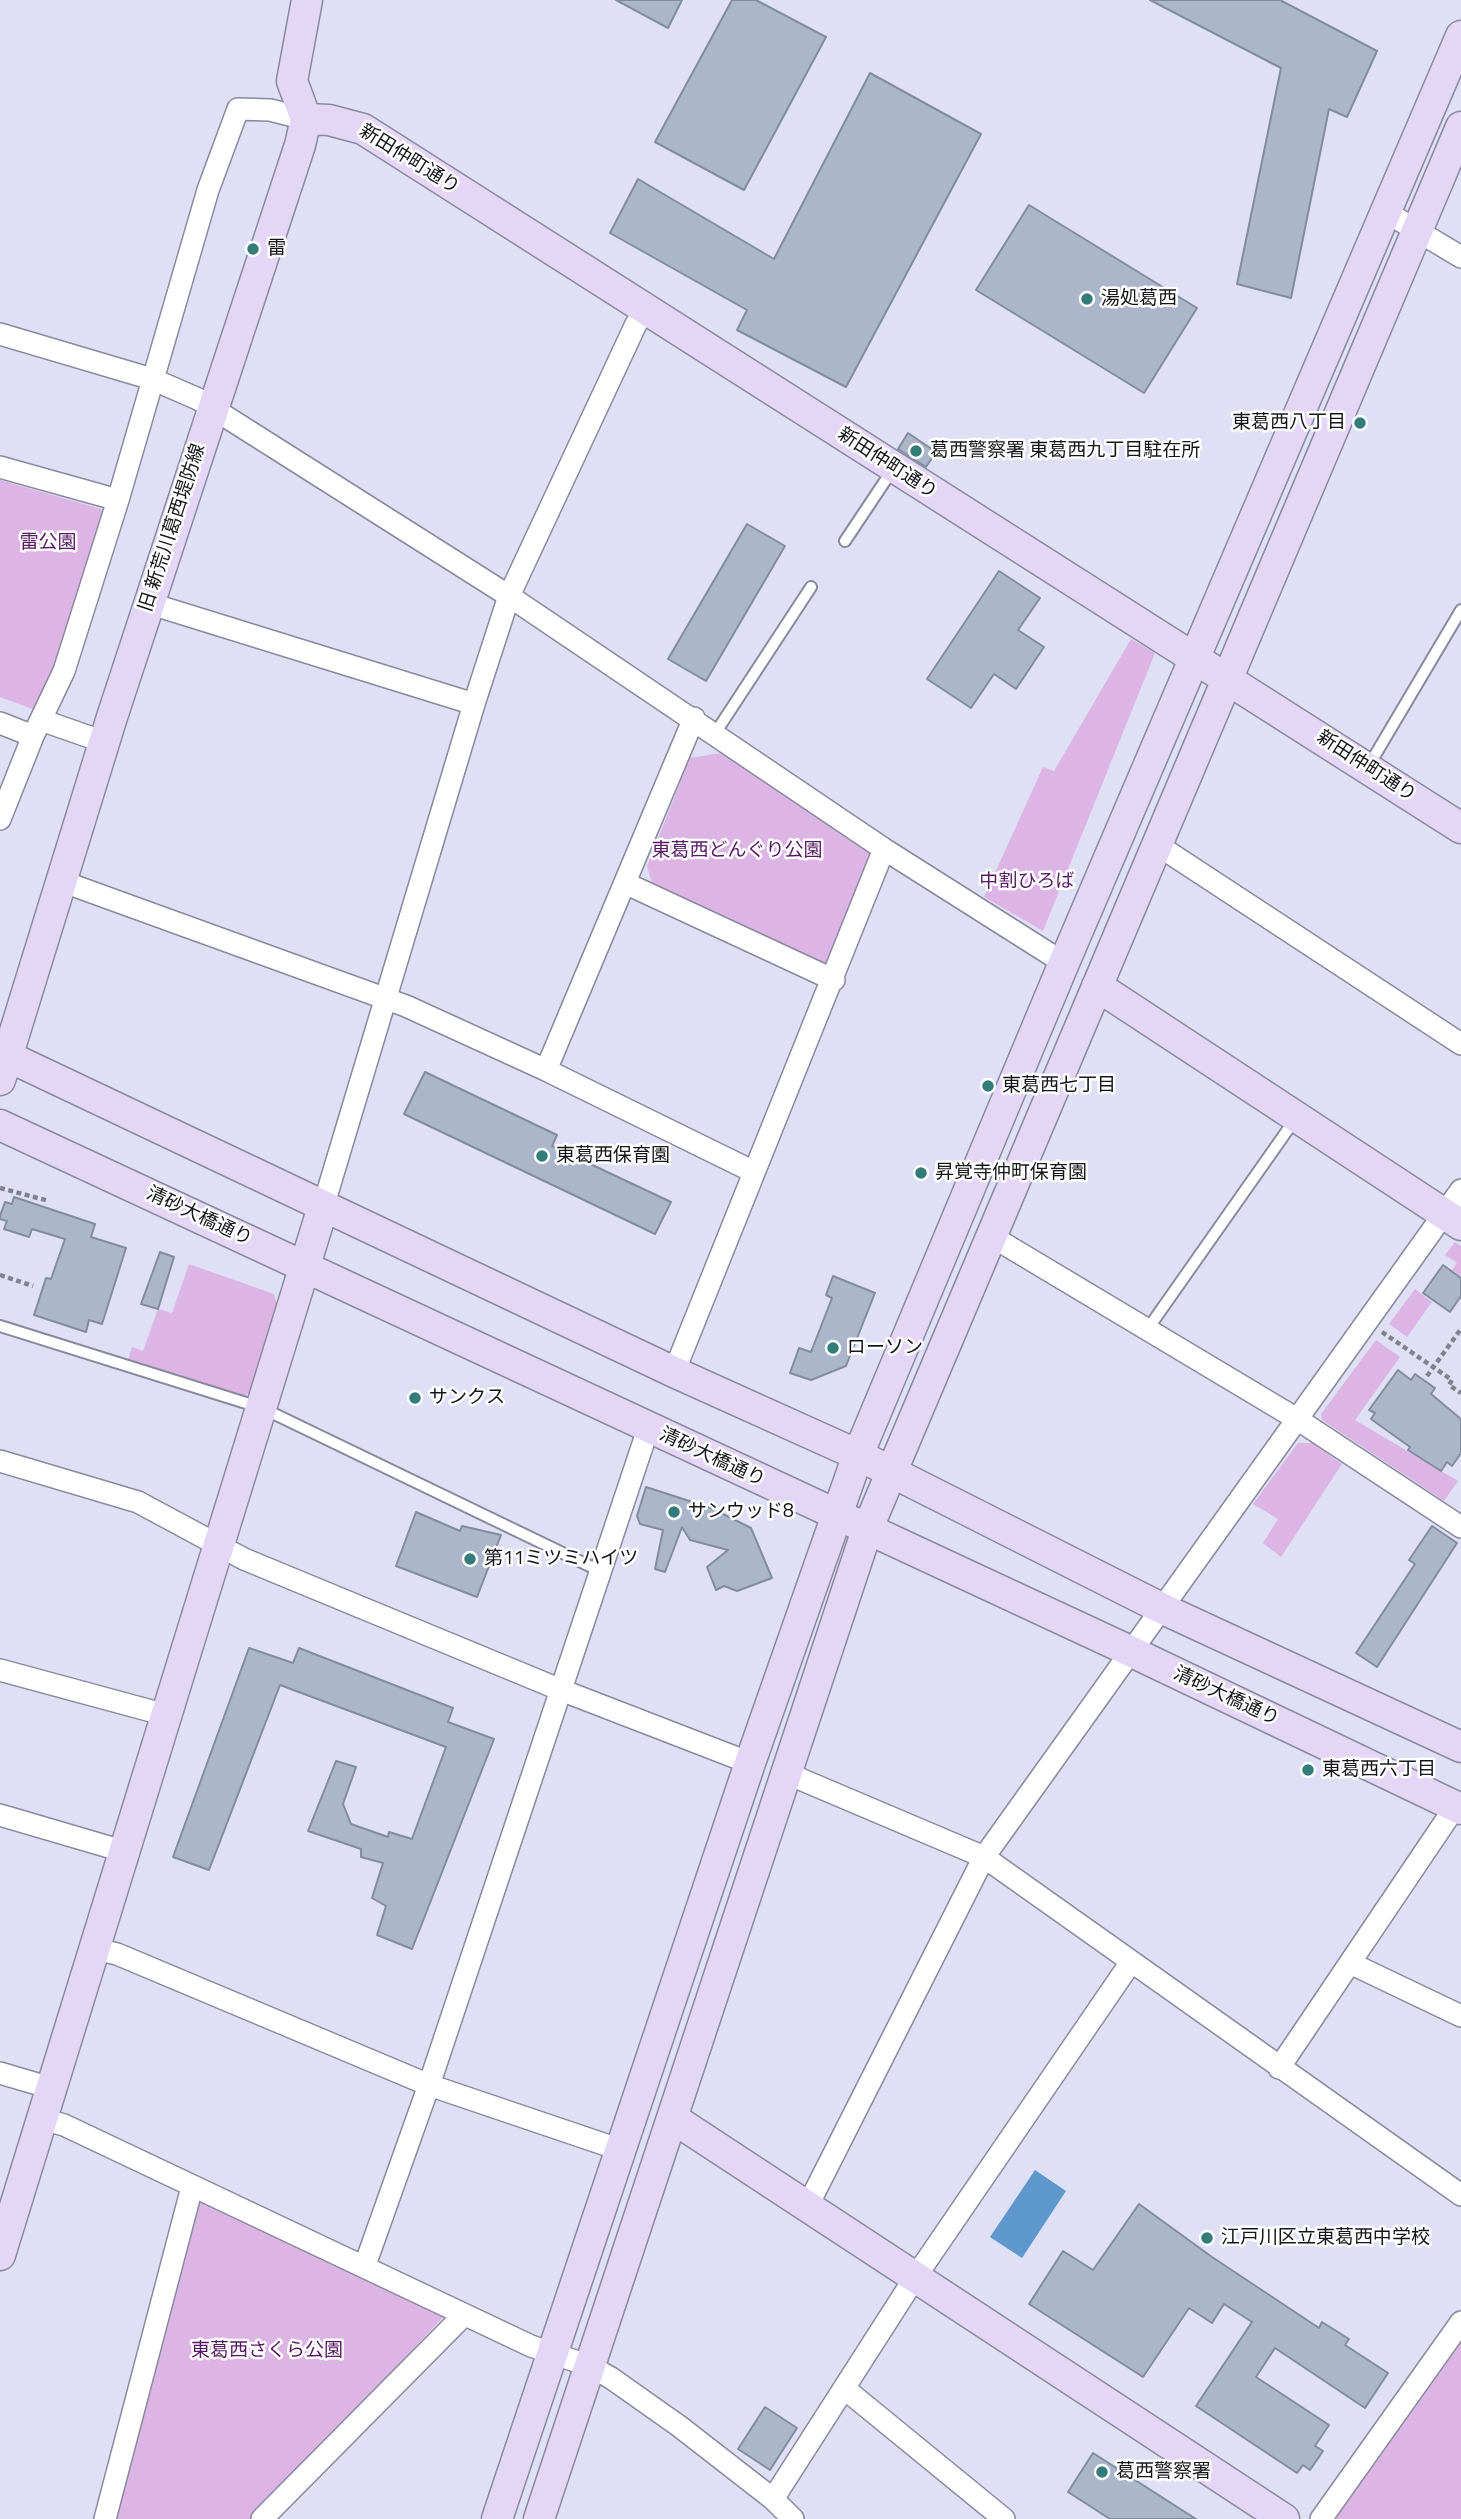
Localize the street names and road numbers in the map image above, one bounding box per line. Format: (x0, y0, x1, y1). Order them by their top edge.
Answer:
street label: 新田仲町通り (355, 120, 463, 200)
street label: 新田仲町通り (833, 423, 941, 505)
street label: 旧 新荒川葛西堤防線 (135, 441, 211, 615)
street label: 新田仲町通り (1312, 726, 1420, 808)
street label: 清砂大橋通り (143, 1183, 255, 1251)
street label: 清砂大橋通り (656, 1424, 768, 1492)
street label: 清砂大橋通り (1170, 1663, 1282, 1731)

